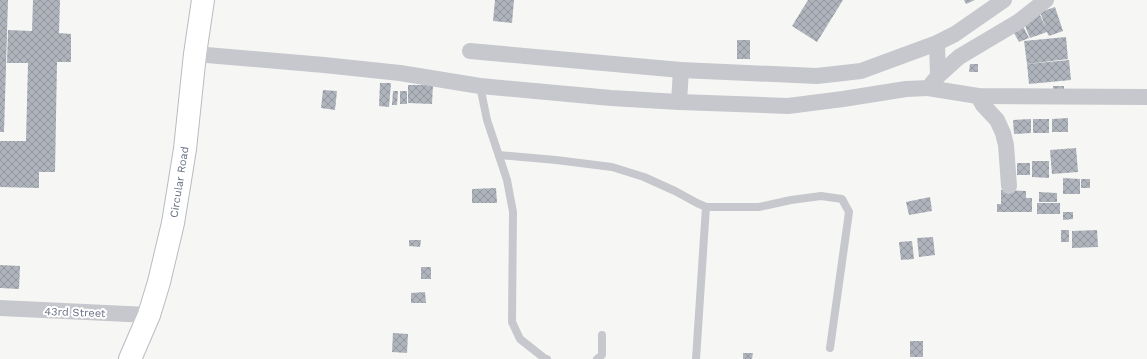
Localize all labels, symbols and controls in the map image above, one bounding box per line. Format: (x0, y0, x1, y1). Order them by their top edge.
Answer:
street label: Circular Road (167, 145, 192, 219)
street label: 43rd Street (44, 305, 106, 320)

